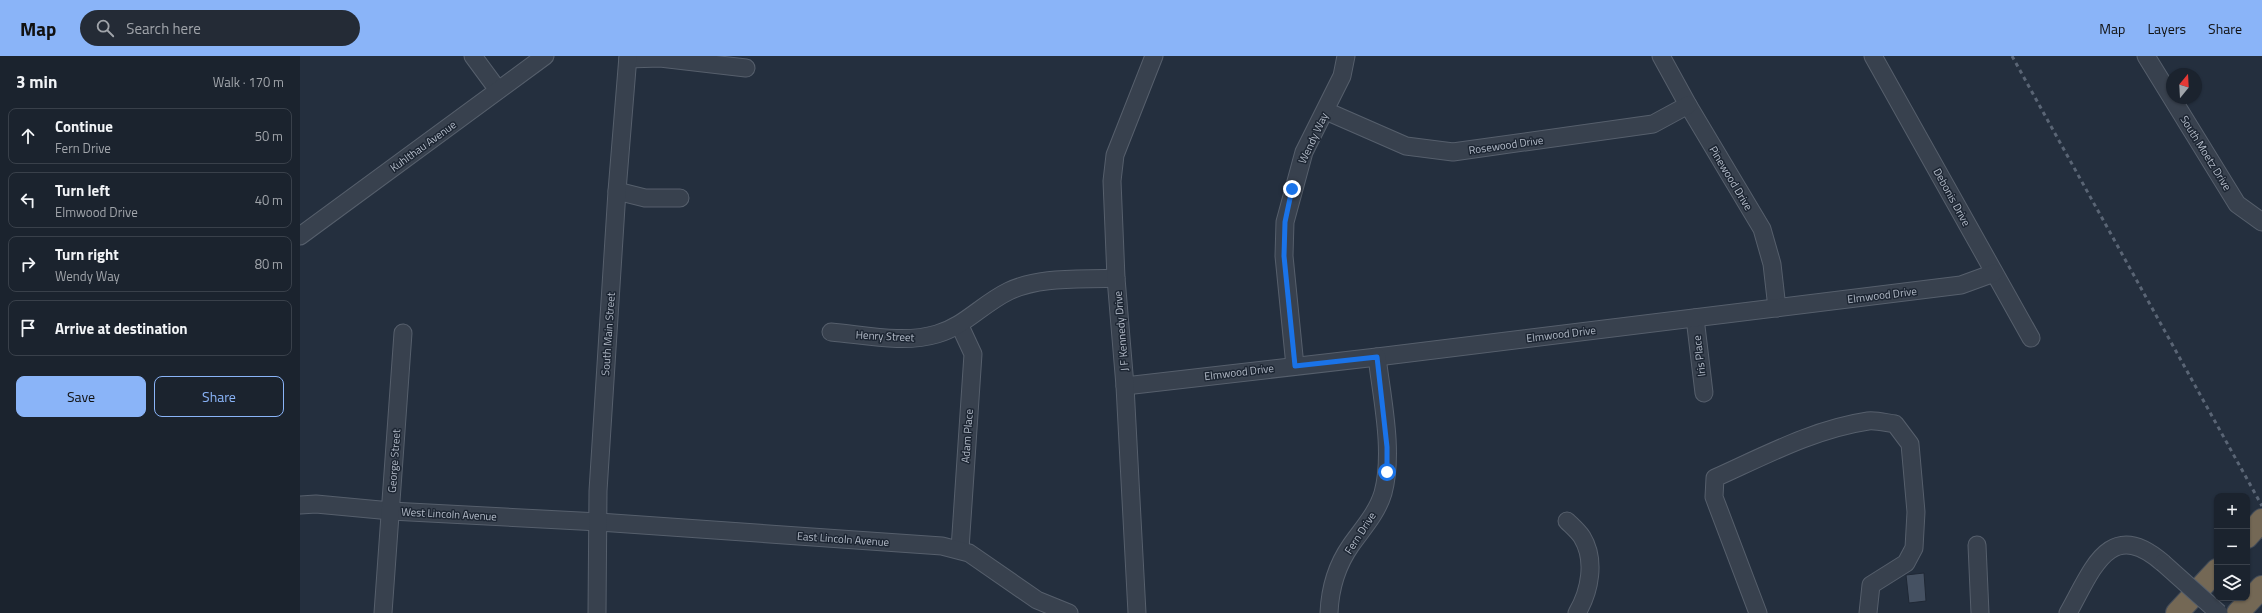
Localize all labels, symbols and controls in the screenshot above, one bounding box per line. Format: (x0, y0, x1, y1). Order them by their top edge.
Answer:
search box (80, 10, 360, 46)
text: Map (20, 14, 56, 43)
icon: search (94, 17, 116, 39)
text: Search here (126, 17, 201, 40)
text: Map (2099, 18, 2125, 39)
text: Layers (2147, 18, 2186, 39)
text: Share (2208, 18, 2242, 39)
north arrow (2166, 68, 2202, 104)
text: 3 min (16, 69, 57, 95)
text: Walk · 170 m (213, 72, 284, 92)
street label: Wendy Way (1294, 109, 1332, 166)
street label: South Moetz Drive (2177, 112, 2236, 194)
text: Continue (55, 115, 113, 138)
street label: Kuhlthau Avenue (387, 116, 460, 176)
icon: ahead (17, 125, 39, 147)
text: 50 m (255, 126, 283, 146)
street label: Rosewood Drive (1468, 132, 1545, 158)
text: Fern Drive (55, 138, 111, 158)
street label: Pinewood Drive (1705, 143, 1757, 214)
street label: Debonis Drive (1929, 165, 1975, 229)
text: Turn left (55, 179, 110, 202)
route end (1283, 180, 1301, 198)
icon: left (17, 189, 39, 211)
text: 40 m (255, 190, 283, 210)
text: Elmwood Drive (55, 202, 138, 222)
text: Turn right (55, 243, 119, 266)
icon: right (17, 253, 39, 275)
text: 80 m (255, 254, 283, 274)
text: Wendy Way (55, 266, 120, 286)
street label: Elmwood Drive (1846, 283, 1918, 307)
street label: J F Kennedy Drive (1109, 290, 1132, 372)
street label: South Main Street (597, 292, 619, 376)
icon: arrive (17, 317, 39, 339)
text: Arrive at destination (55, 317, 188, 340)
street label: Elmwood Drive (1525, 322, 1597, 346)
street label: Henry Street (855, 326, 915, 346)
street label: Iris Place (1688, 334, 1709, 377)
street label: Elmwood Drive (1203, 360, 1275, 384)
button: Save (16, 376, 146, 417)
button: Share (154, 376, 284, 417)
street label: Adam Place (957, 408, 977, 464)
street label: George Street (384, 428, 404, 493)
route start (1378, 463, 1396, 481)
map controls (2214, 493, 2250, 601)
button: + (2214, 493, 2250, 529)
street label: West Lincoln Avenue (401, 504, 498, 525)
street label: Fern Drive (1340, 508, 1380, 557)
street label: East Lincoln Avenue (796, 528, 890, 550)
button: − (2214, 529, 2250, 565)
button: layers (2214, 565, 2250, 601)

